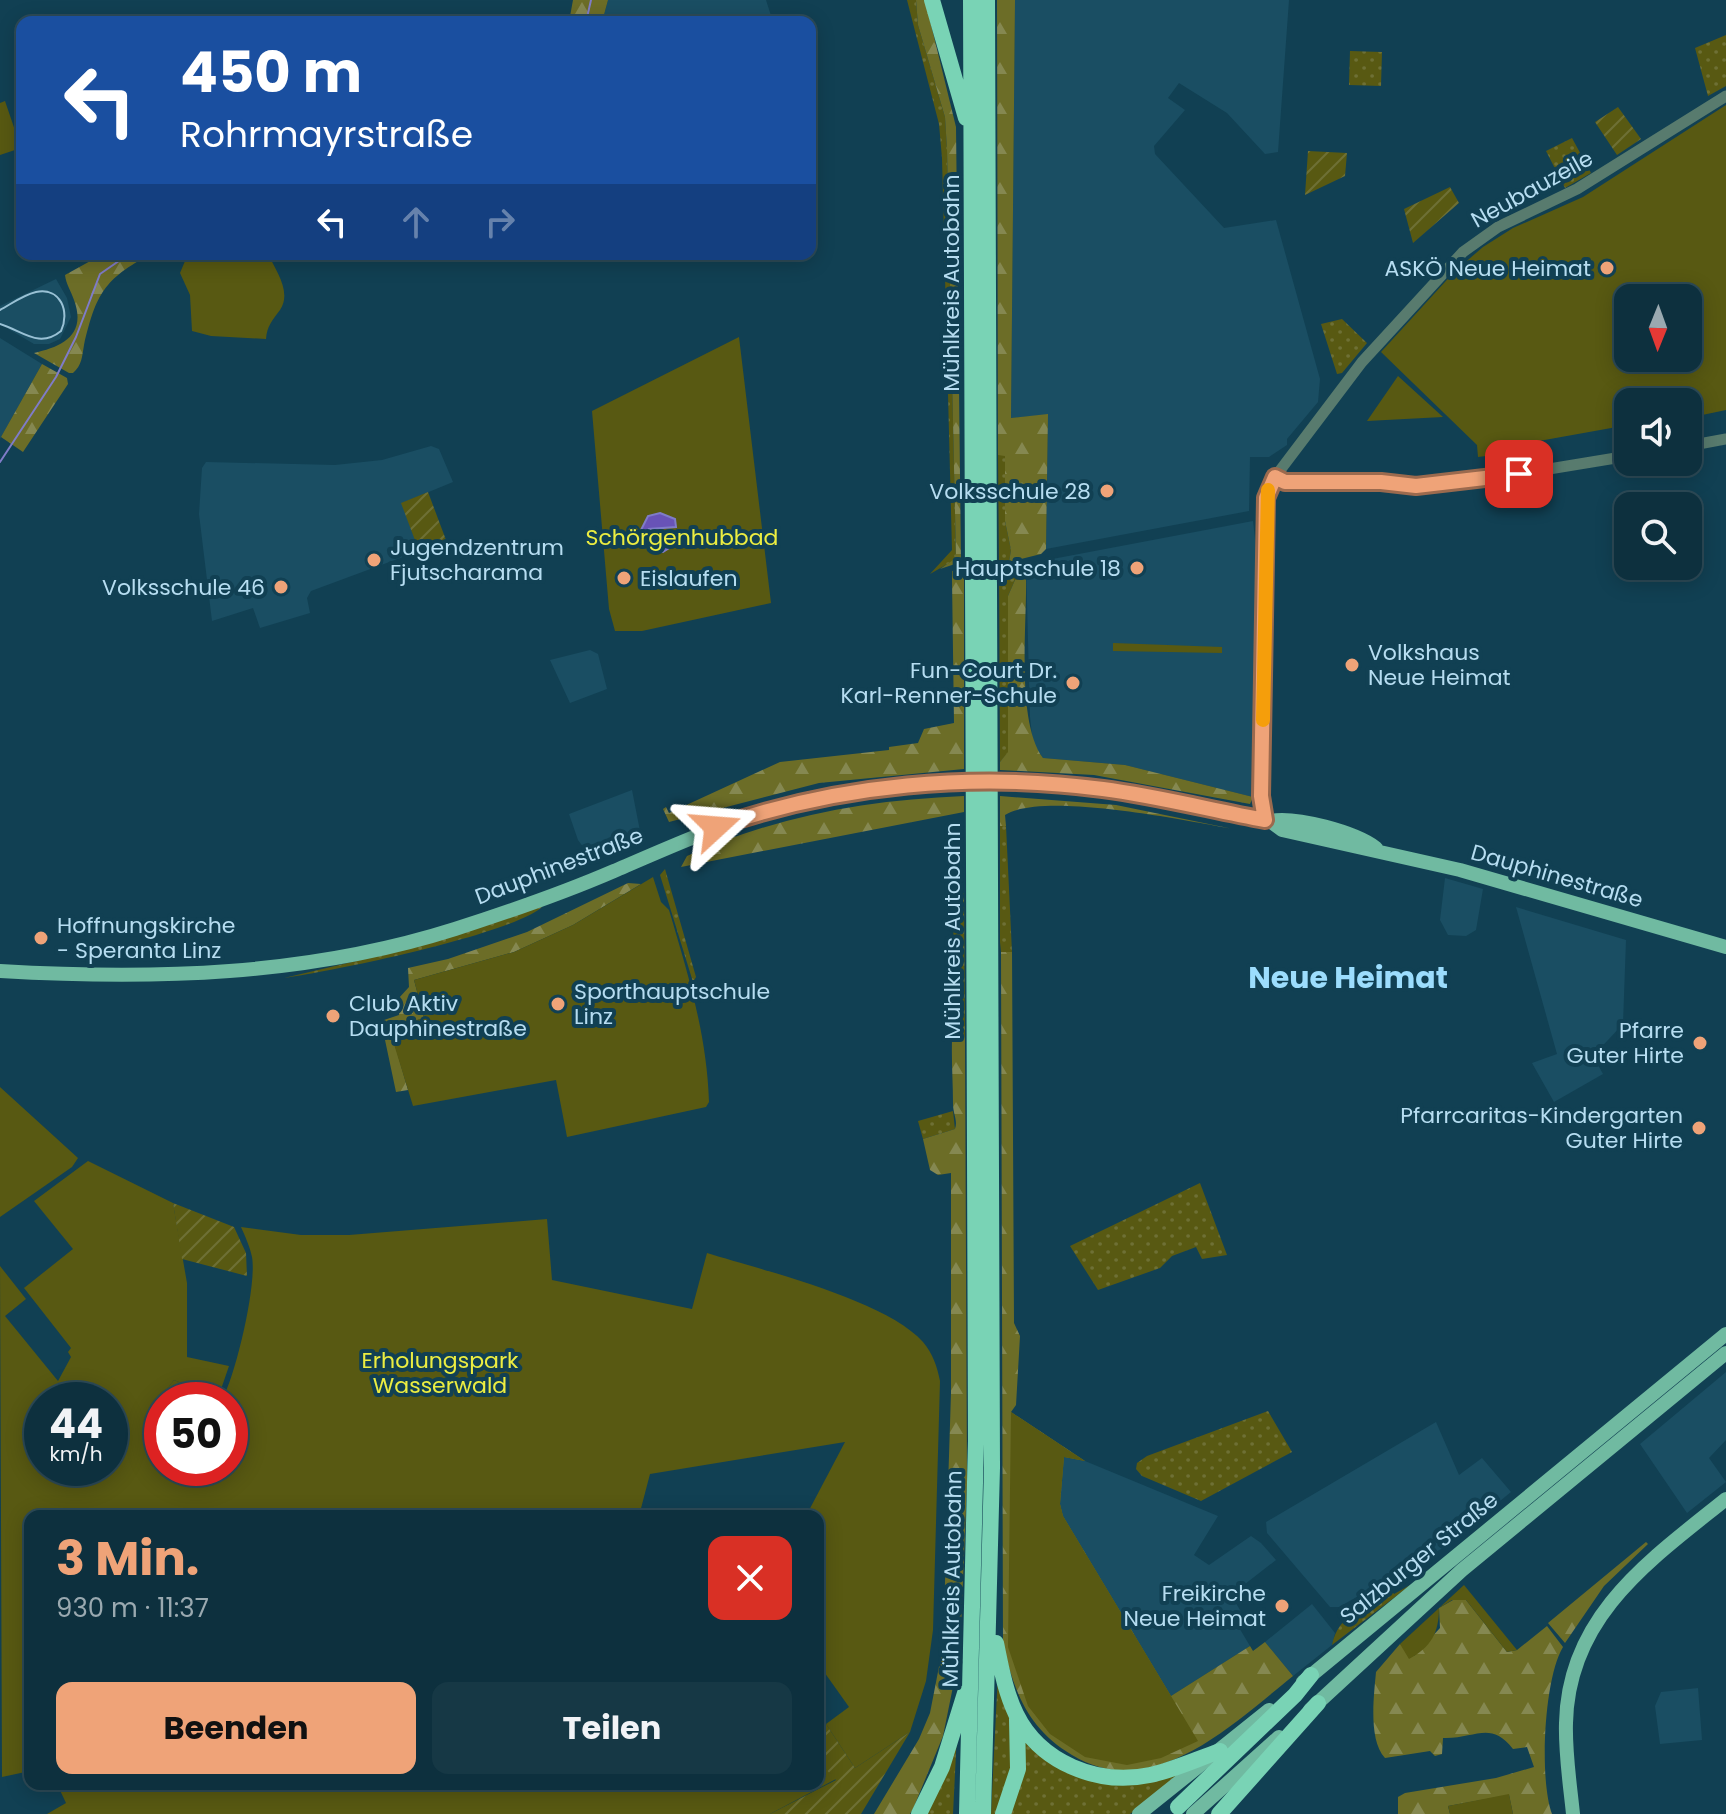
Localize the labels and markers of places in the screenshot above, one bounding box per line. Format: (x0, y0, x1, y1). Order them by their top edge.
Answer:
place label: ASKÖ Neue Heimat (1384, 253, 1591, 284)
marker: ASKÖ Neue Heimat (1598, 259, 1616, 277)
pin (1485, 440, 1553, 508)
place label: Volksschule 28 (929, 476, 1091, 507)
marker: Volksschule 28 (1098, 482, 1116, 500)
place label: Jugendzentrum Fjutscharama (390, 532, 564, 588)
marker: Jugendzentrum Fjutscharama (365, 551, 383, 569)
place label: Hauptschule 18 (955, 553, 1121, 584)
marker: Hauptschule 18 (1128, 559, 1146, 577)
place label: Eislaufen (640, 563, 738, 594)
marker: Eislaufen (615, 569, 633, 587)
place label: Volksschule 46 (102, 572, 265, 603)
marker: Volksschule 46 (272, 578, 290, 596)
place label: Volkshaus Neue Heimat (1368, 637, 1511, 693)
place label: Fun-Court Dr. Karl-Renner-Schule (841, 655, 1057, 711)
marker: Volkshaus Neue Heimat (1343, 656, 1361, 674)
marker: Fun-Court Dr. Karl-Renner-Schule (1064, 674, 1082, 692)
place label: Hoffnungskirche - Speranta Linz (57, 910, 235, 966)
marker: Hoffnungskirche - Speranta Linz (32, 929, 50, 947)
place label: Sporthauptschule Linz (574, 976, 770, 1032)
place label: Club Aktiv Dauphinestraße (349, 988, 527, 1044)
marker: Sporthauptschule Linz (549, 995, 567, 1013)
marker: Club Aktiv Dauphinestraße (324, 1007, 342, 1025)
place label: Pfarre Guter Hirte (1567, 1015, 1684, 1071)
marker: Pfarre Guter Hirte (1691, 1034, 1709, 1052)
place label: Pfarrcaritas-Kindergarten Guter Hirte (1400, 1100, 1683, 1156)
marker: Pfarrcaritas-Kindergarten Guter Hirte (1690, 1119, 1708, 1137)
place label: Freikirche Neue Heimat (1123, 1578, 1266, 1634)
marker: Freikirche Neue Heimat (1273, 1597, 1291, 1615)

